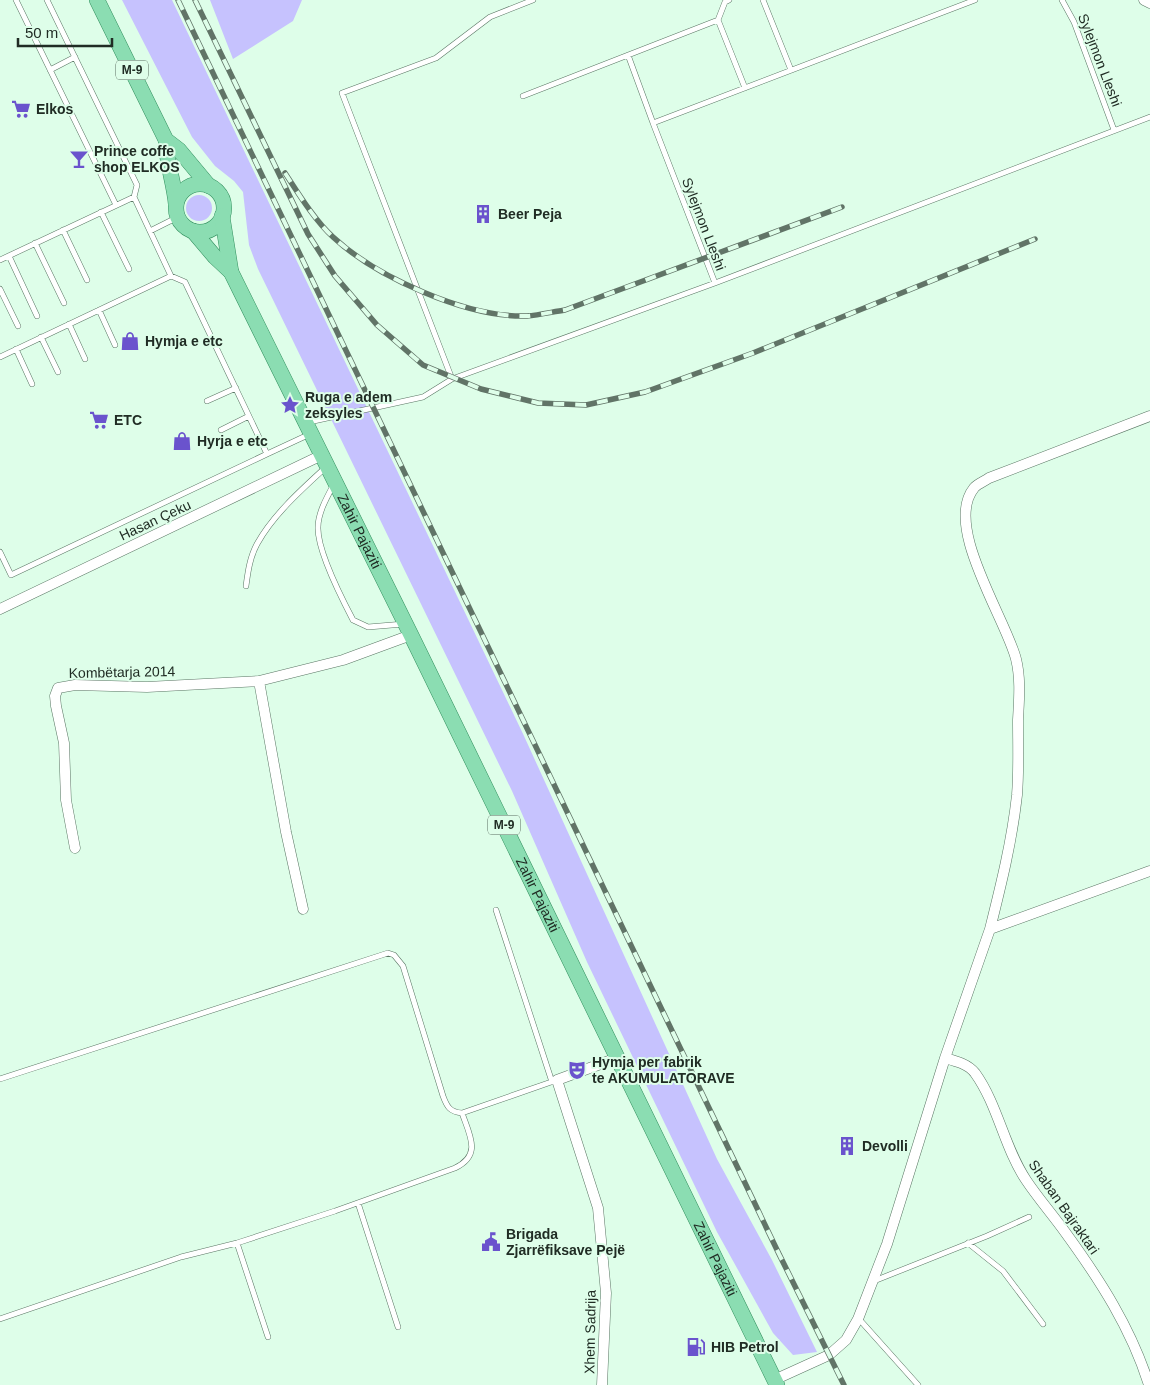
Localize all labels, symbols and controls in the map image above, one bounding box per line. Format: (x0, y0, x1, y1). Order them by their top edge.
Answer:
street label: Sylejmon Lleshi (1075, 11, 1125, 109)
scale bar (18, 15, 111, 47)
text: 50 m (25, 24, 58, 41)
road number: M-9 (116, 60, 148, 80)
supermarket icon: Elkos (10, 98, 32, 120)
place label: Elkos (36, 101, 74, 117)
place label: Prince coffe shop ELKOS (94, 143, 180, 175)
bar icon: Prince coffe shop ELKOS (68, 148, 90, 170)
street label: Sylejmon Lleshi (679, 175, 729, 273)
building icon: Beer Peja (472, 203, 494, 225)
place label: Beer Peja (498, 206, 562, 222)
shop icon: Hymja e etc (119, 330, 141, 352)
place label: Hymja e etc (145, 333, 223, 349)
place label: Ruga e adem zeksyles (305, 389, 392, 421)
place icon: Ruga e adem zeksyles (279, 394, 301, 416)
supermarket icon: ETC (88, 409, 110, 431)
place label: ETC (114, 412, 142, 428)
shop icon: Hyrja e etc (171, 430, 193, 452)
place label: Hyrja e etc (197, 433, 268, 449)
street label: Zahir Pajaziti (334, 491, 385, 571)
street label: Hasan Çeku (117, 496, 193, 544)
street label: Kombëtarja 2014 (69, 663, 176, 681)
road number: M-9 (488, 816, 520, 834)
street label: Zahir Pajaziti (513, 855, 563, 935)
place label: Hymja per fabrik te AKUMULATORAVE (592, 1054, 735, 1086)
theatre icon: Hymja per fabrik te AKUMULATORAVE (566, 1059, 588, 1081)
building icon: Devolli (836, 1135, 858, 1157)
place label: Devolli (862, 1138, 908, 1154)
street label: Shaban Bajraktari (1026, 1157, 1102, 1257)
street label: Zahir Pajaziti (690, 1219, 740, 1299)
place label: Brigada Zjarrëfiksave Pejë (506, 1226, 625, 1258)
public building icon: Brigada Zjarrëfiksave Pejë (480, 1231, 502, 1253)
street label: Xhem Sadrija (581, 1290, 599, 1374)
fuel station icon: HIB Petrol (685, 1336, 707, 1358)
place label: HIB Petrol (711, 1339, 779, 1355)

